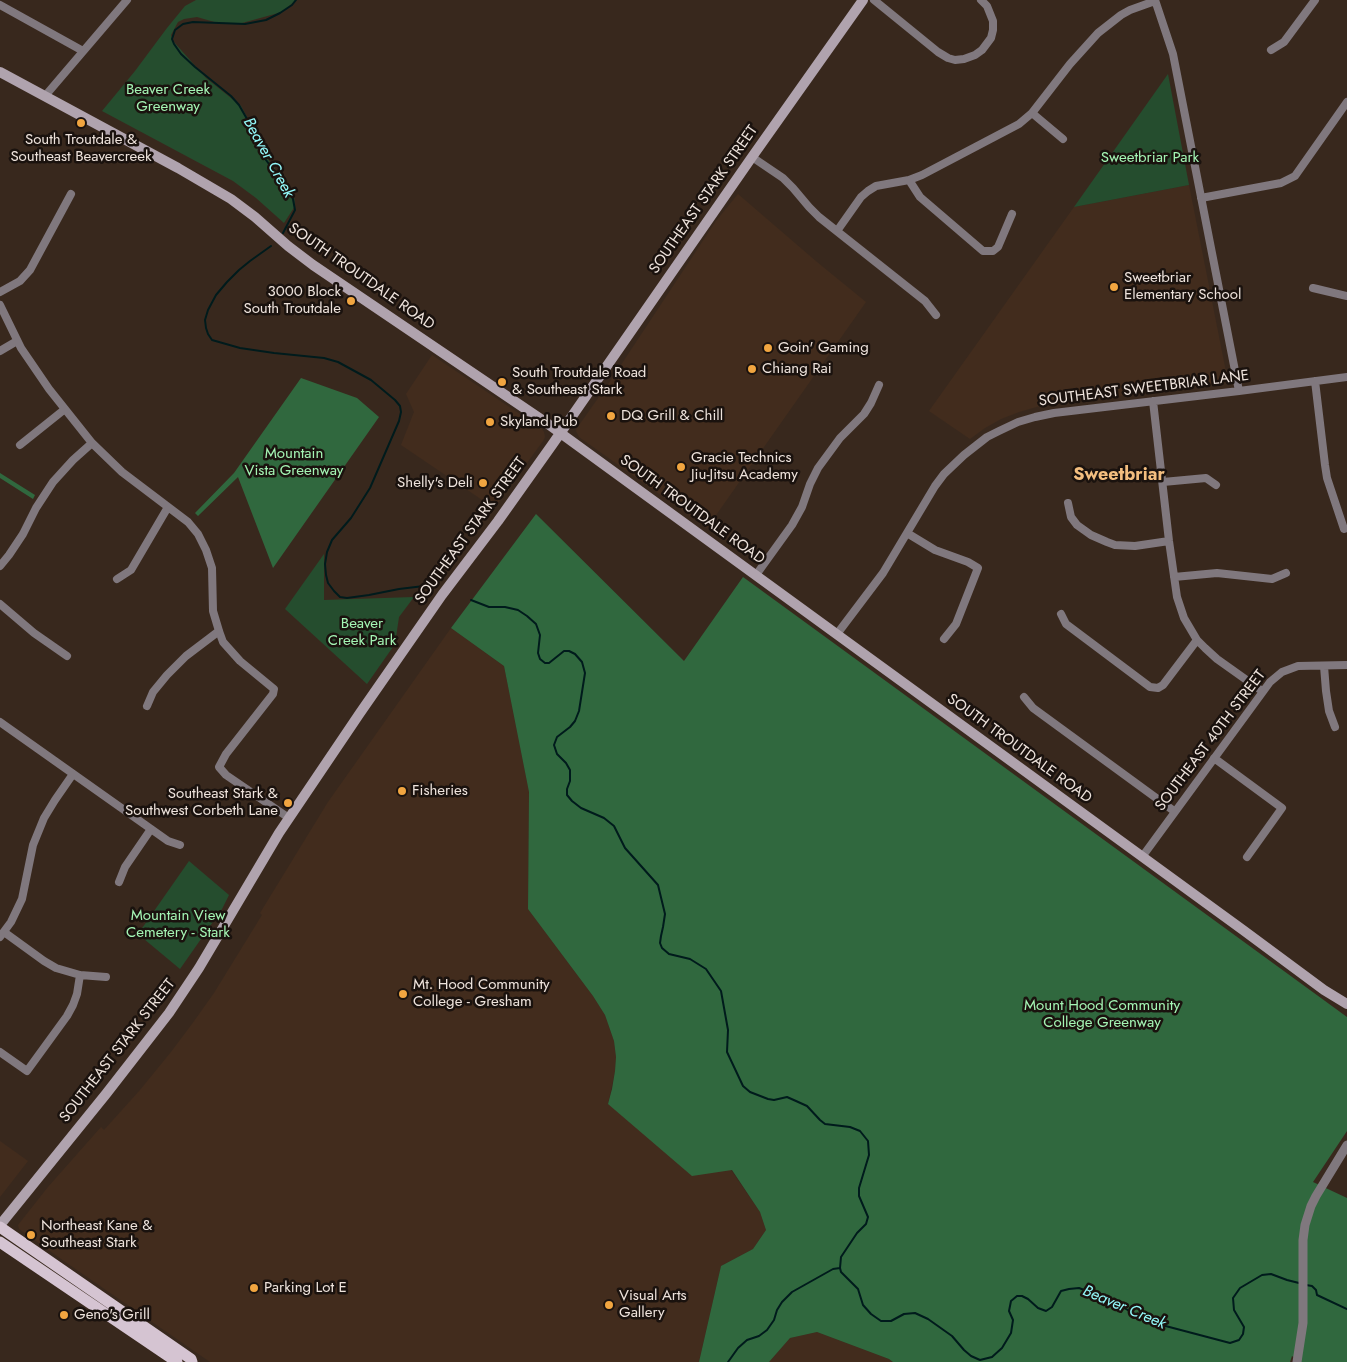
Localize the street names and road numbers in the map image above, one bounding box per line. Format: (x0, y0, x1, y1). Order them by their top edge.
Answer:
street label: SOUTHEAST STARK STREET (646, 122, 762, 278)
street label: SOUTH TROUTDALE ROAD (284, 220, 438, 334)
street label: SOUTHEAST SWEETBRIAR LANE (1038, 367, 1250, 411)
street label: SOUTH TROUTDALE ROAD (616, 451, 768, 569)
street label: SOUTHEAST STARK STREET (412, 454, 530, 608)
street label: SOUTHEAST 40TH STREET (1152, 667, 1270, 815)
street label: SOUTH TROUTDALE ROAD (943, 690, 1095, 808)
street label: SOUTHEAST STARK STREET (56, 976, 180, 1126)

